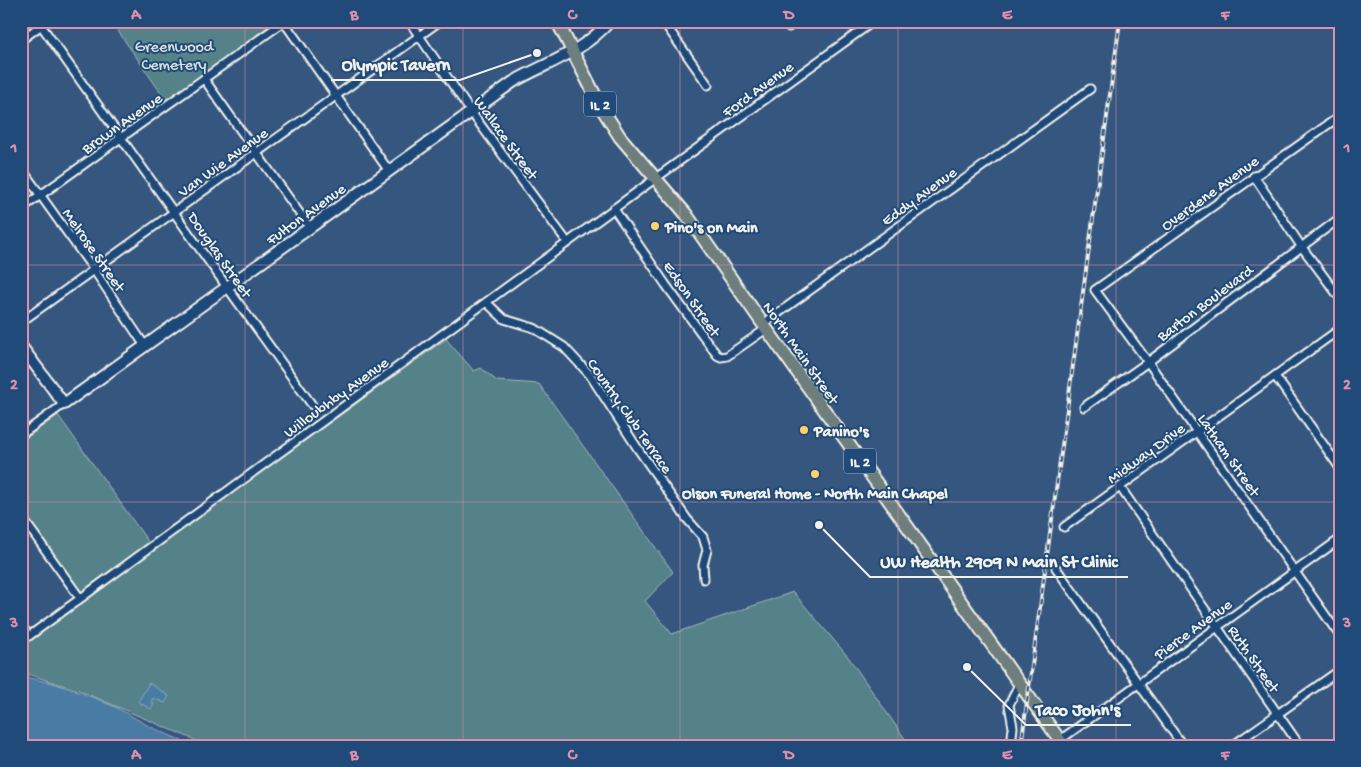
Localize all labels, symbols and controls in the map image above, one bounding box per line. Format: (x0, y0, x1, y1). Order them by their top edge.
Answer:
text: A (130, 7, 142, 26)
text: B (349, 7, 359, 26)
text: C (567, 7, 578, 26)
text: D (782, 7, 795, 26)
text: E (1002, 7, 1013, 26)
text: F (1220, 7, 1231, 26)
park label: Greenwood Cemetery (135, 39, 215, 76)
callout: Olympic Tavern (331, 47, 460, 80)
text: Olympic Tavern (342, 56, 451, 77)
street label: Ford Avenue (719, 58, 799, 124)
street label: Brown Avenue (78, 90, 168, 160)
road number: IL 2 (584, 92, 616, 116)
street label: Wallace Street (468, 94, 542, 186)
street label: Van Wie Avenue (175, 124, 273, 203)
text: 1 (10, 140, 17, 159)
text: 1 (1343, 140, 1350, 159)
street label: Overdene Avenue (1159, 153, 1264, 237)
street label: Eddy Avenue (879, 164, 962, 232)
street label: Fulton Avenue (263, 180, 351, 252)
street label: Melrose Street (56, 206, 129, 298)
street label: Douglas Street (181, 209, 255, 304)
marker: Pino's on Main (649, 220, 661, 232)
place label: Pino's on Main (664, 220, 758, 239)
street label: Edson Street (657, 259, 724, 343)
street label: Barton Boulevard (1153, 261, 1259, 348)
street label: North Main Street (757, 299, 842, 410)
street label: Willoubhby Avenue (281, 354, 394, 443)
street label: Country Club Terrace (581, 356, 675, 479)
text: 2 (10, 377, 18, 396)
text: 2 (1343, 377, 1351, 396)
street label: Latham Street (1192, 411, 1263, 502)
street label: Midway Drive (1104, 420, 1190, 489)
marker: Panino's (798, 424, 810, 436)
place label: Panino's (813, 424, 870, 443)
road number: IL 2 (844, 448, 876, 474)
marker: Olson Funeral Home - North Main Chapel (809, 468, 821, 480)
place label: Olson Funeral Home - North Main Chapel (682, 486, 948, 505)
callout: UW Health 2909 N Main St Clinic (870, 544, 1128, 577)
text: UW Health 2909 N Main St Clinic (880, 553, 1119, 574)
street label: Pierce Avenue (1151, 596, 1237, 666)
text: 3 (9, 615, 18, 634)
text: 3 (1342, 615, 1351, 634)
street label: Ruth Street (1222, 623, 1283, 698)
callout: Taco John's (1026, 692, 1131, 725)
text: Taco John's (1034, 701, 1122, 722)
text: A (130, 747, 142, 766)
text: B (349, 747, 359, 766)
text: C (567, 747, 578, 766)
text: D (782, 747, 795, 766)
text: E (1002, 747, 1013, 766)
text: F (1220, 747, 1231, 766)

